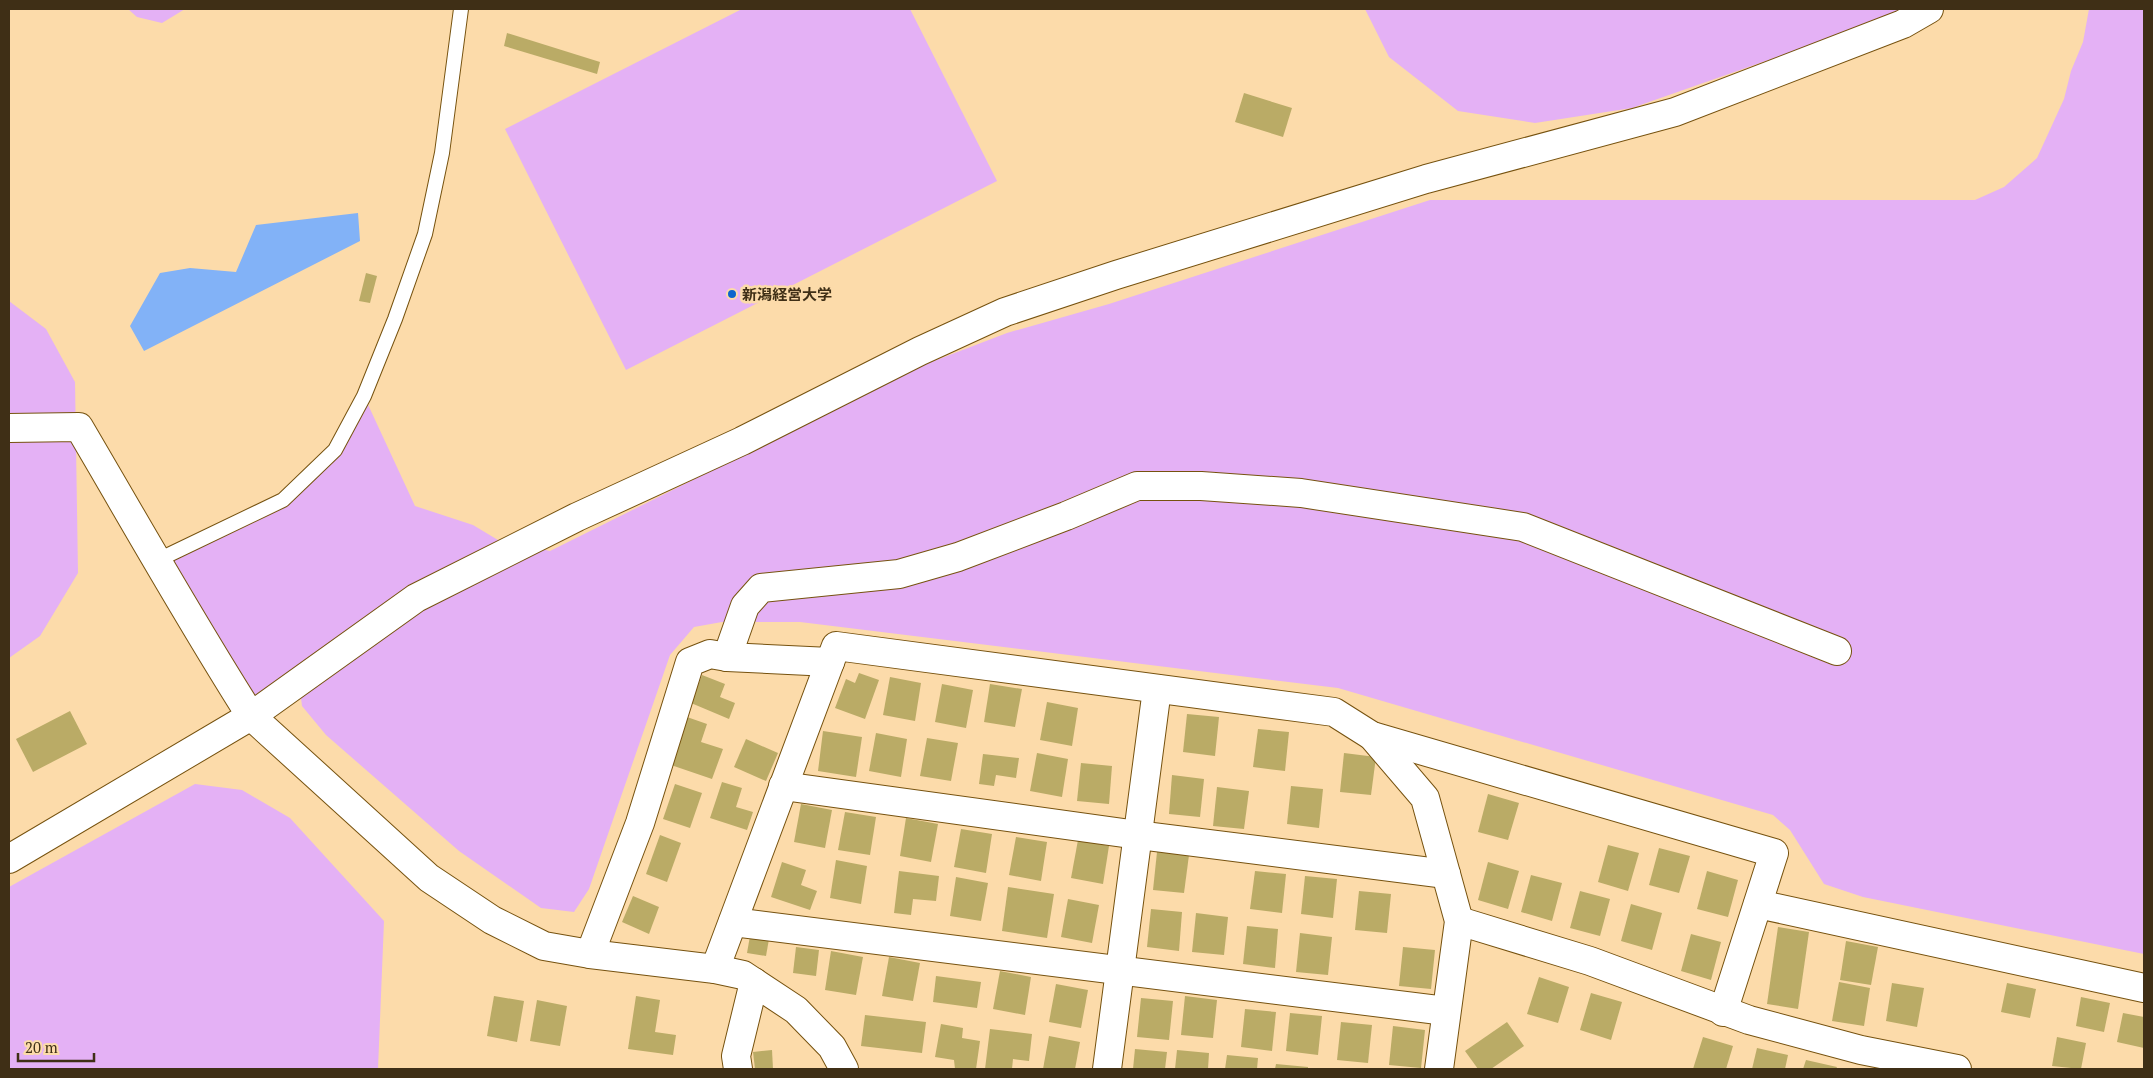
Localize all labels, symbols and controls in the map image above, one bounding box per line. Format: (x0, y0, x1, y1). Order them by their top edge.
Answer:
place label: 新潟経営大学 (742, 284, 832, 304)
marker: 新潟経営大学 (726, 288, 738, 300)
scale bar (18, 1030, 94, 1062)
text: 20 m (25, 1037, 58, 1057)

